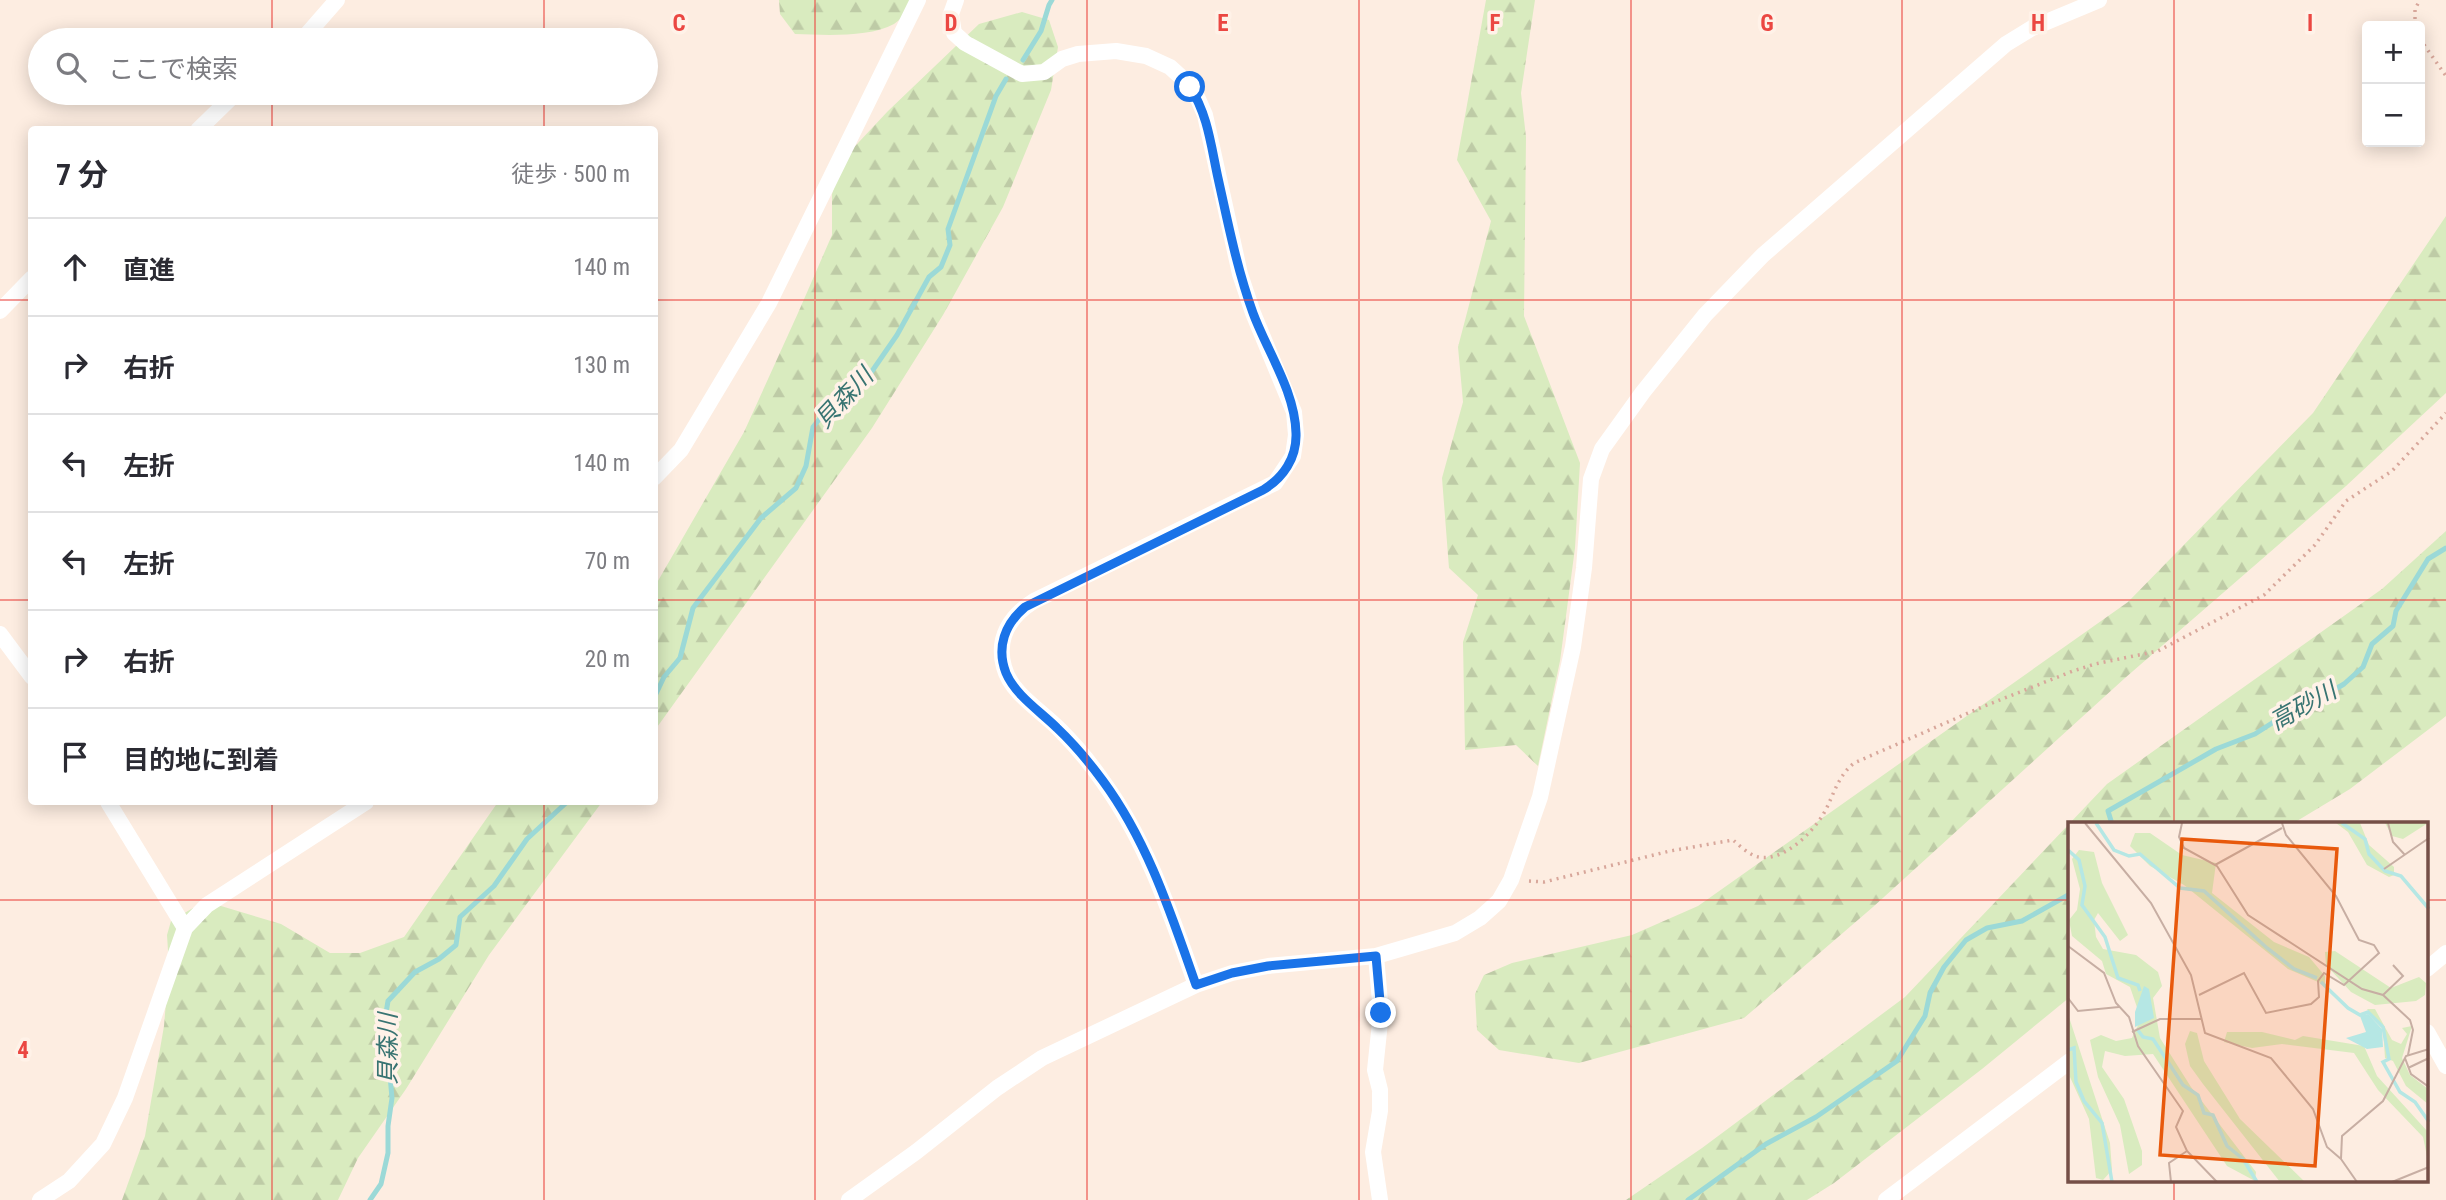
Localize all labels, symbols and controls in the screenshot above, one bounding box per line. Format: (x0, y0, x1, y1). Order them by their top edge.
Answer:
text: C (672, 10, 686, 37)
text: D (945, 10, 958, 37)
text: E (1217, 10, 1229, 37)
text: F (1490, 10, 1501, 37)
text: G (1760, 10, 1774, 37)
text: H (2031, 10, 2045, 37)
text: I (2307, 10, 2313, 37)
map controls (2362, 21, 2425, 147)
button: + (2362, 21, 2425, 84)
search box (28, 28, 658, 105)
icon: search (52, 48, 90, 86)
text: ここで検索 (108, 54, 238, 84)
route start (1174, 71, 1205, 102)
button: − (2362, 84, 2425, 147)
text: 7 分 (56, 157, 108, 192)
text: 徒歩 · 500 m (511, 161, 630, 188)
icon: ahead (56, 248, 94, 286)
text: 140 m (573, 254, 630, 281)
text: 直進 (123, 255, 175, 285)
icon: right (56, 346, 94, 384)
text: 130 m (573, 352, 630, 379)
text: 右折 (123, 353, 175, 383)
water label: 貝森川 (809, 360, 881, 434)
icon: left (56, 444, 94, 482)
text: 140 m (573, 450, 630, 477)
text: 左折 (123, 451, 175, 481)
icon: left (56, 542, 94, 580)
text: 70 m (585, 548, 630, 575)
text: 左折 (123, 549, 175, 579)
icon: right (56, 640, 94, 678)
text: 20 m (585, 646, 630, 673)
text: 右折 (123, 647, 175, 677)
water label: 高砂川 (2265, 675, 2344, 736)
icon: arrive (56, 738, 94, 776)
text: 目的地に到着 (123, 745, 279, 775)
inset map (2068, 822, 2428, 1182)
route end (1365, 997, 1396, 1028)
water label: 貝森川 (374, 1010, 402, 1085)
text: 4 (17, 1037, 29, 1064)

